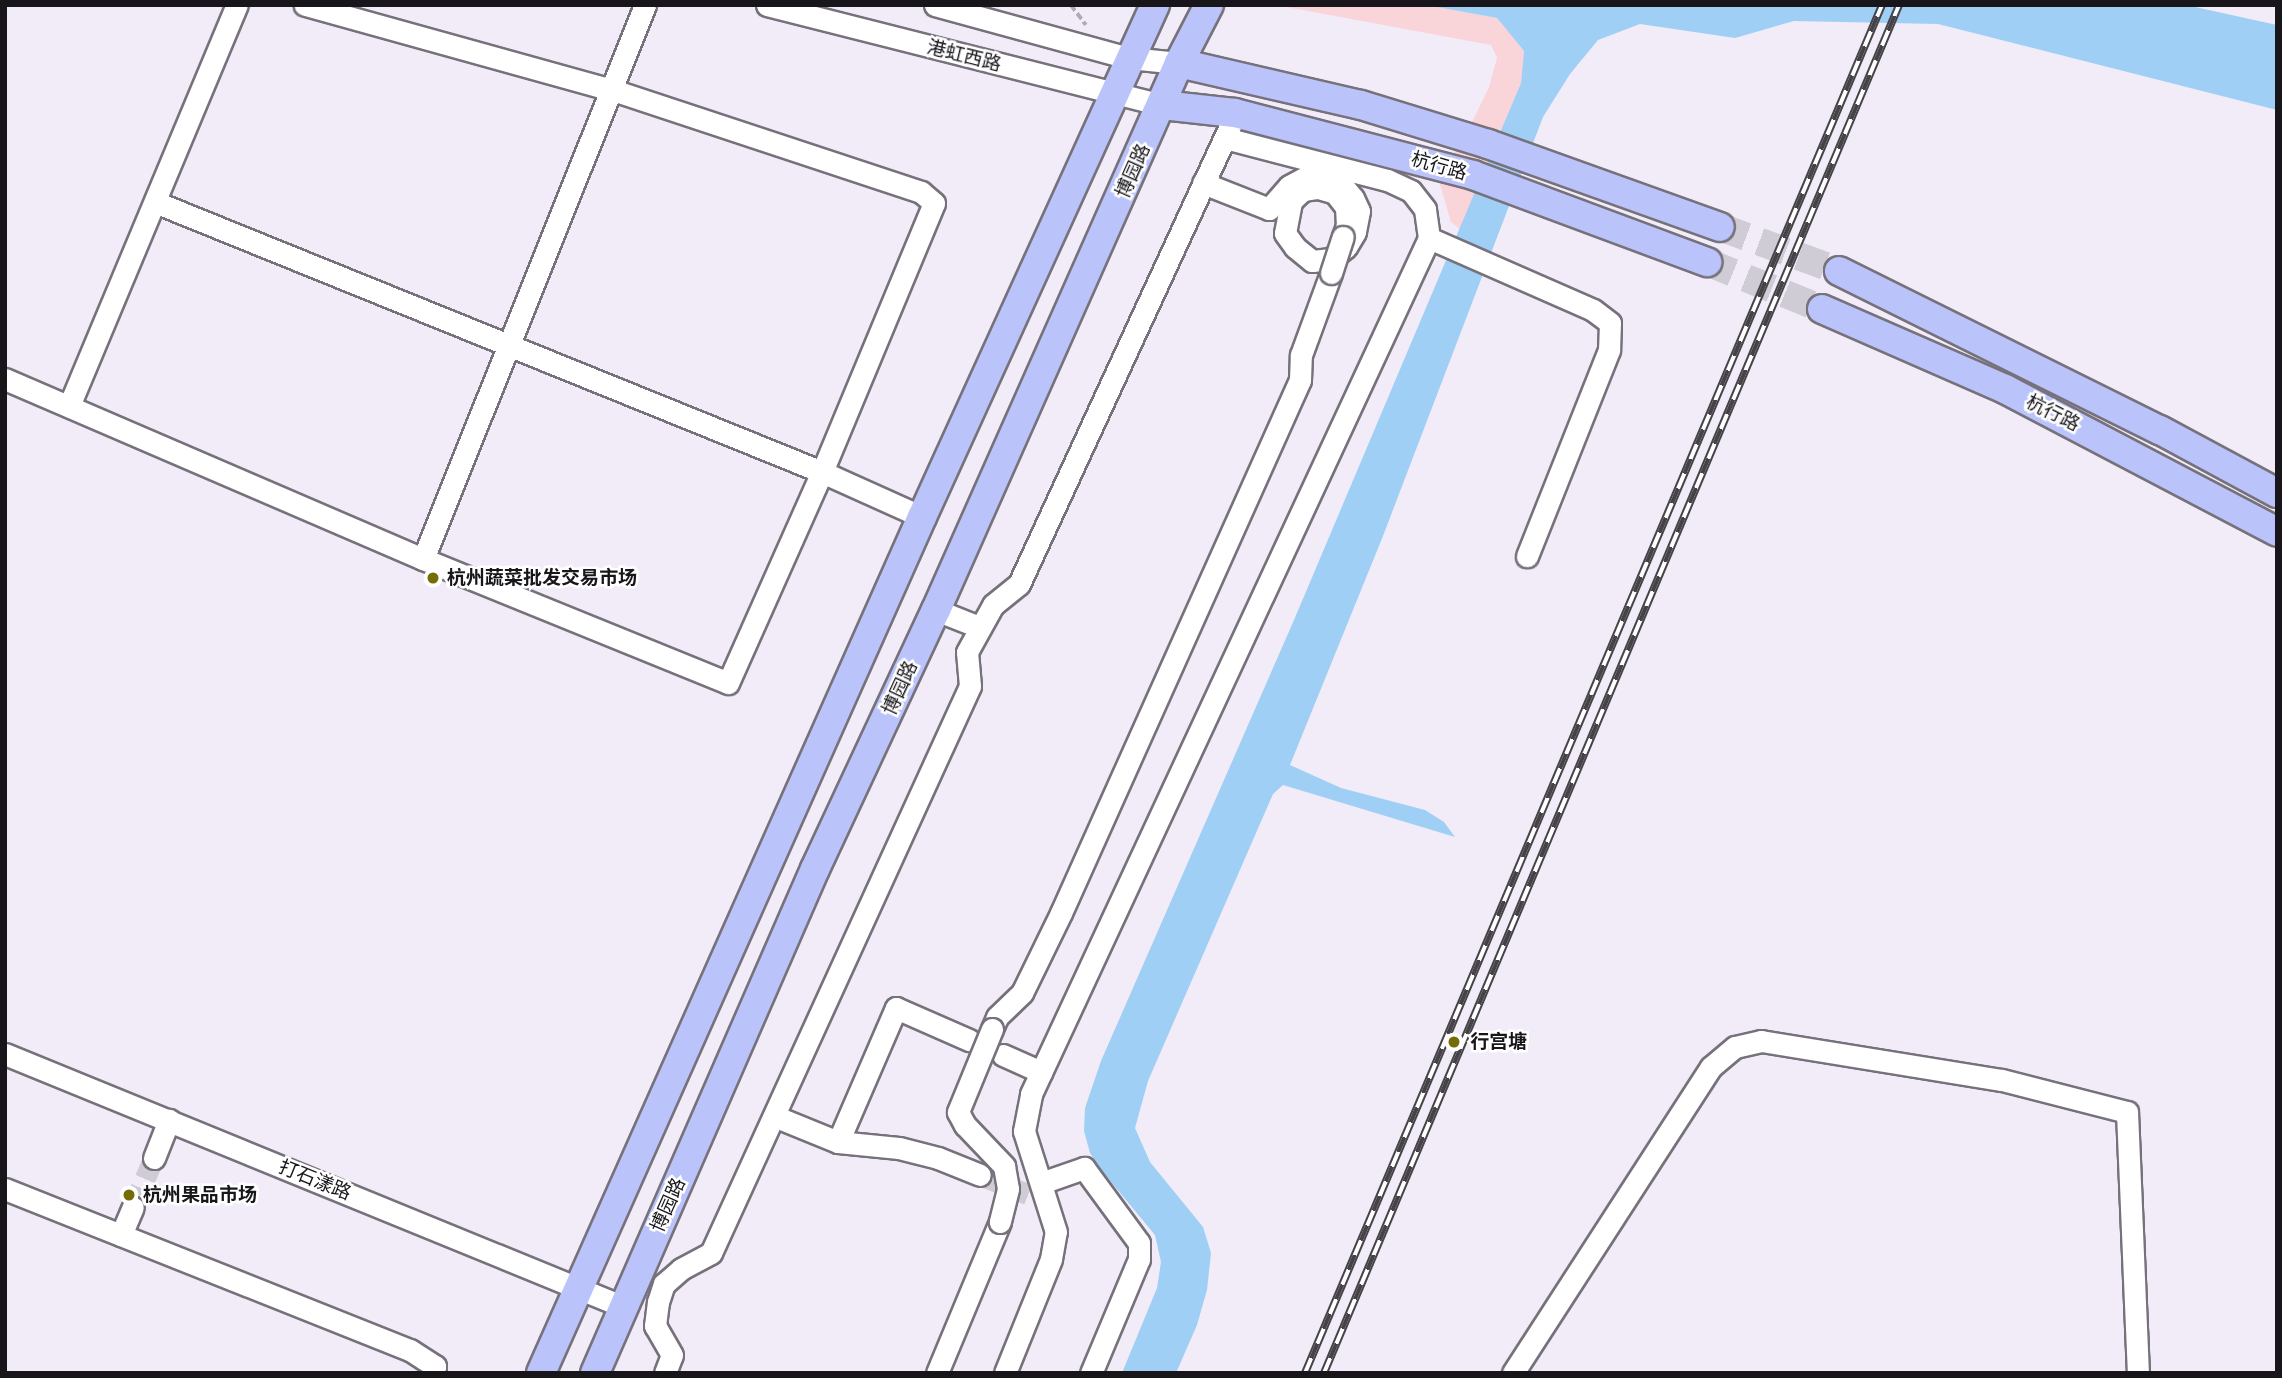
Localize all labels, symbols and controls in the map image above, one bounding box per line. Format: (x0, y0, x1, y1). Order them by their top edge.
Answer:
street label: 港虹西路 (924, 36, 1004, 76)
street label: 博园路 (1111, 140, 1155, 202)
street label: 杭行路 (1408, 147, 1470, 185)
street label: 杭行路 (2022, 390, 2084, 436)
place label: 杭州蔬菜批发交易市场 (447, 567, 637, 589)
marker: 杭州蔬菜批发交易市场 (425, 570, 441, 586)
street label: 博园路 (878, 657, 922, 719)
place label: 行宫塘 (1470, 1031, 1527, 1053)
marker: 行宫塘 (1444, 1032, 1464, 1052)
street label: 打石漾路 (275, 1155, 355, 1205)
street label: 博园路 (646, 1174, 690, 1236)
place label: 杭州果品市场 (143, 1184, 257, 1206)
marker: 杭州果品市场 (121, 1187, 137, 1203)

